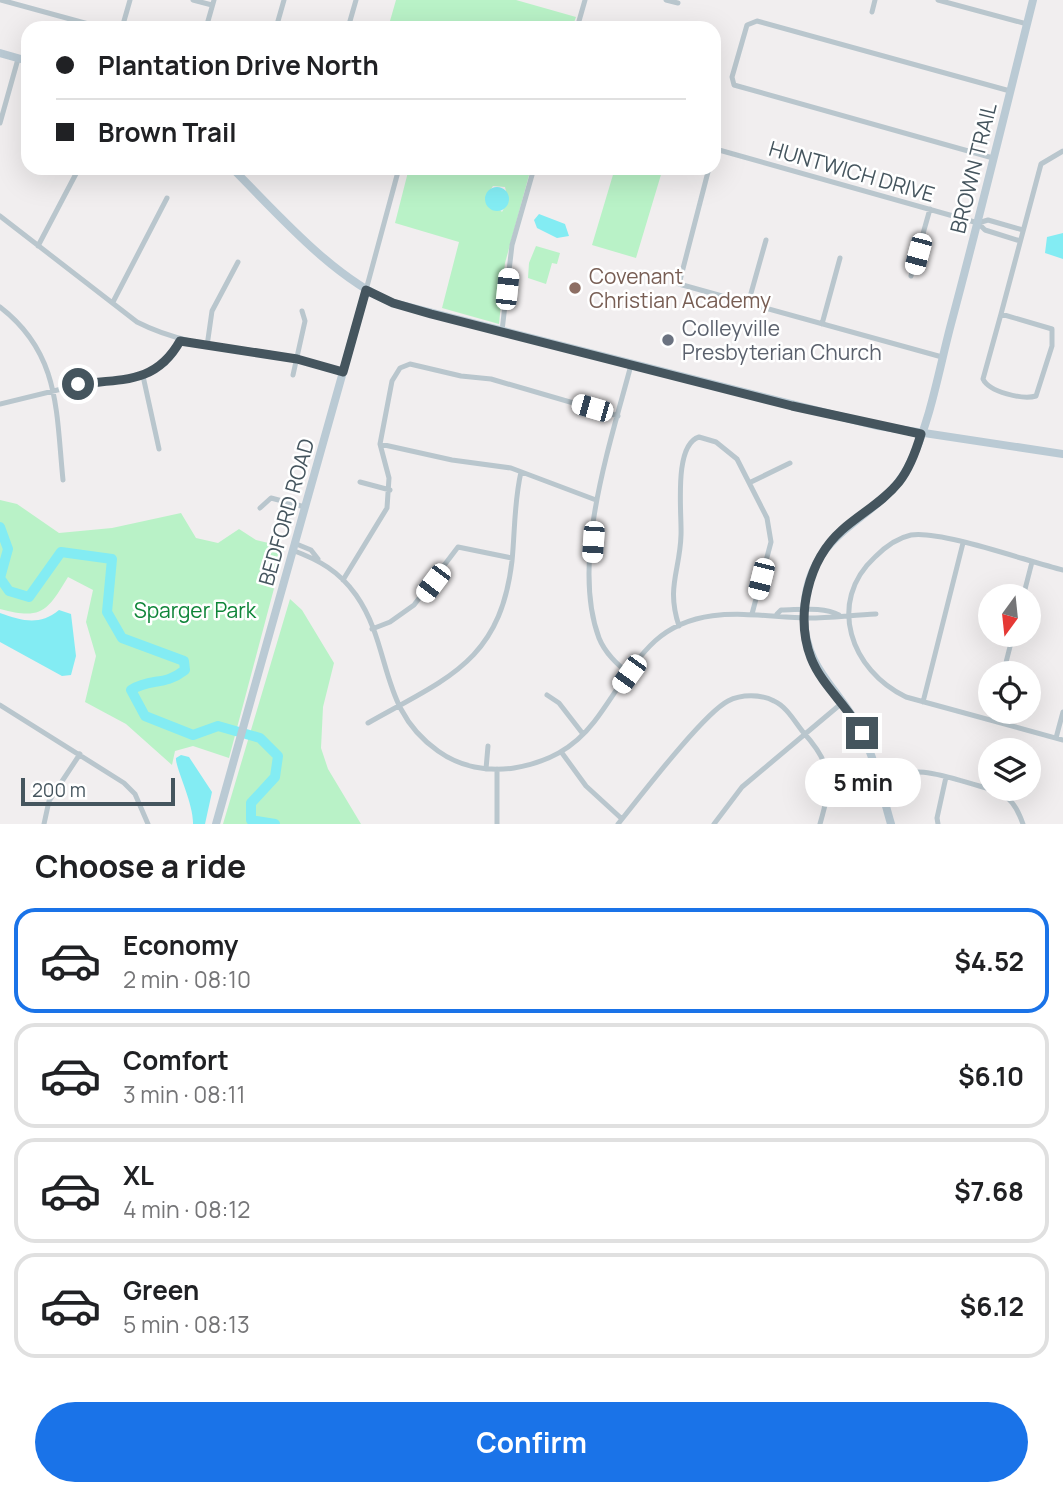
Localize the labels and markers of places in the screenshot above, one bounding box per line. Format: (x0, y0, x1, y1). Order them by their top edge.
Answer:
place label: Covenant Christian Academy (589, 262, 771, 314)
marker: Covenant Christian Academy (567, 280, 583, 296)
place label: Colleyville Presbyterian Church (682, 314, 882, 366)
marker: Colleyville Presbyterian Church (660, 332, 676, 348)

